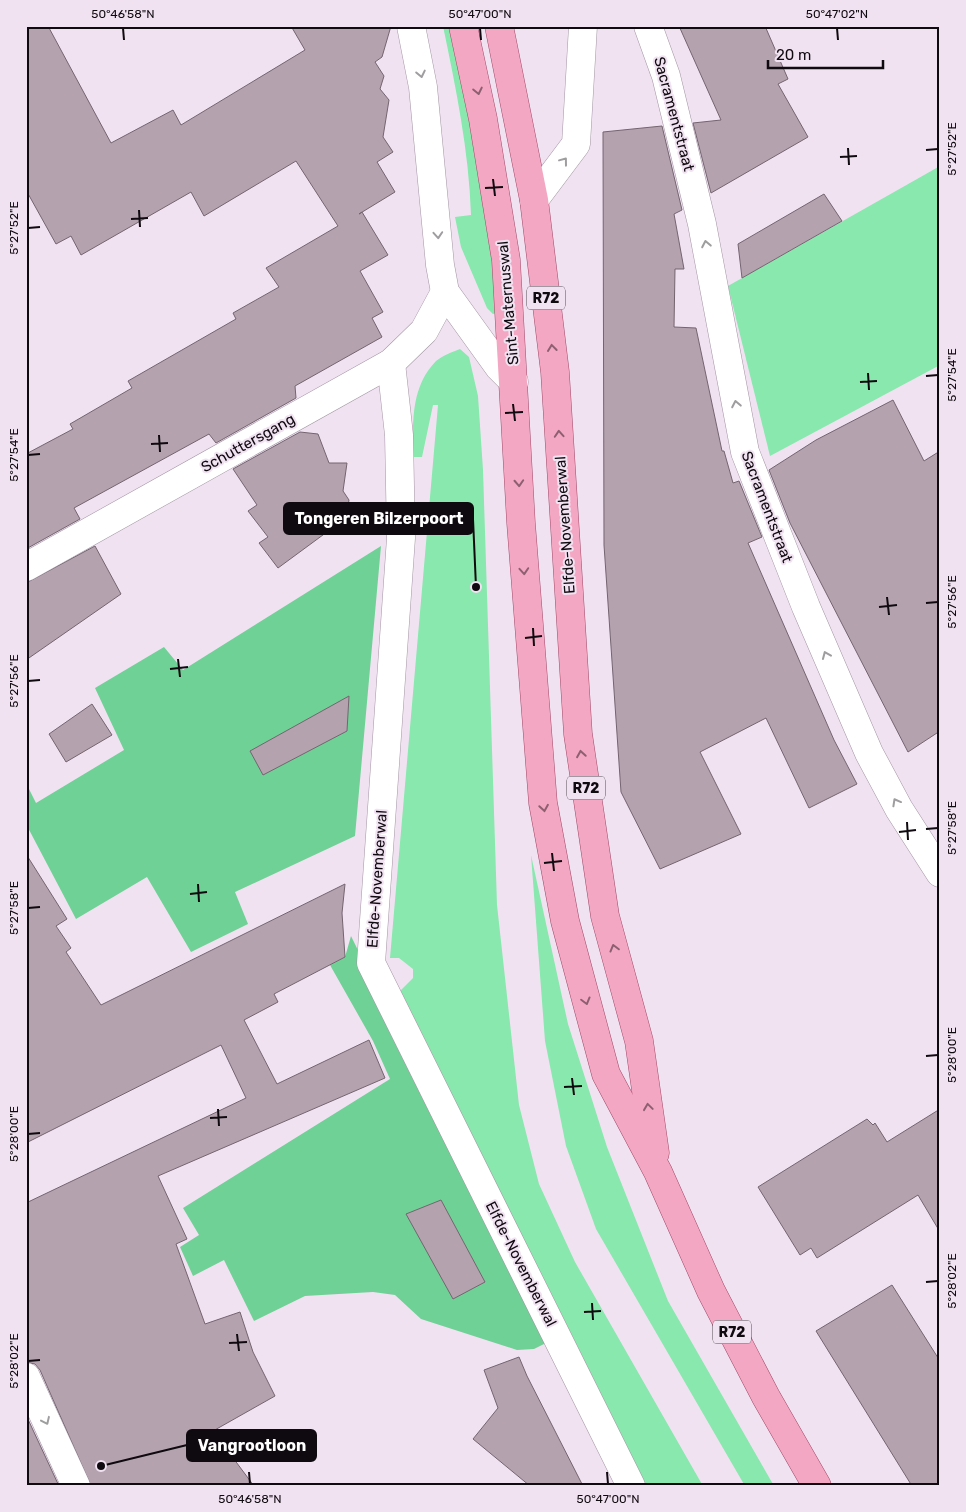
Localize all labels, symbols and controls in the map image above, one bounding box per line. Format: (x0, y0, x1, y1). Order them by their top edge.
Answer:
text: 50°46'58"N (91, 7, 155, 21)
text: 50°47'00"N (449, 7, 511, 21)
text: 50°47'02"N (806, 7, 868, 21)
scale bar (768, 38, 884, 70)
text: 20 m (776, 46, 811, 64)
street label: Sacramentstraat (650, 55, 698, 173)
one-way arrow (415, 69, 425, 78)
one-way arrow (472, 86, 482, 95)
text: 5°27'52"E (945, 122, 959, 176)
one-way arrow (558, 158, 566, 167)
text: 5°27'52"E (7, 201, 21, 255)
one-way arrow (432, 232, 443, 240)
street label: Sint-Maternuswal (494, 240, 522, 366)
one-way arrow (701, 240, 712, 249)
road number: R72 (527, 286, 565, 310)
one-way arrow (547, 344, 558, 352)
text: 5°27'54"E (945, 348, 959, 402)
one-way arrow (731, 400, 741, 409)
street label: Schuttersgang (198, 410, 298, 476)
text: 5°27'54"E (7, 428, 21, 482)
one-way arrow (553, 430, 564, 438)
street label: Sacramentstraat (737, 449, 797, 565)
street label: Elfde-Novemberwal (551, 455, 579, 595)
one-way arrow (513, 479, 524, 487)
callout: Tongeren Bilzerpoort (284, 503, 473, 534)
text: Tongeren Bilzerpoort (294, 509, 464, 528)
one-way arrow (519, 568, 530, 576)
text: 5°27'56"E (945, 575, 959, 629)
one-way arrow (822, 651, 833, 660)
text: 5°27'56"E (7, 654, 21, 708)
one-way arrow (576, 749, 586, 758)
road number: R72 (567, 776, 605, 800)
one-way arrow (892, 798, 902, 807)
text: 5°27'58"E (945, 801, 959, 855)
one-way arrow (538, 804, 548, 813)
street label: Elfde-Novemberwal (363, 809, 391, 949)
text: 5°27'58"E (7, 881, 21, 935)
one-way arrow (609, 944, 620, 953)
one-way arrow (580, 997, 591, 1005)
text: 5°28'00"E (945, 1027, 959, 1083)
one-way arrow (644, 1102, 654, 1111)
text: 5°28'00"E (7, 1106, 21, 1162)
street label: Elfde-Novemberwal (482, 1198, 560, 1330)
text: 5°28'02"E (945, 1253, 959, 1309)
road number: R72 (713, 1320, 751, 1344)
text: 5°28'02"E (7, 1333, 21, 1389)
one-way arrow (40, 1416, 51, 1425)
callout: Vangrootloon (187, 1430, 316, 1461)
text: Vangrootloon (198, 1436, 306, 1455)
text: 50°46'58"N (218, 1492, 282, 1506)
text: 50°47'00"N (577, 1492, 639, 1506)

